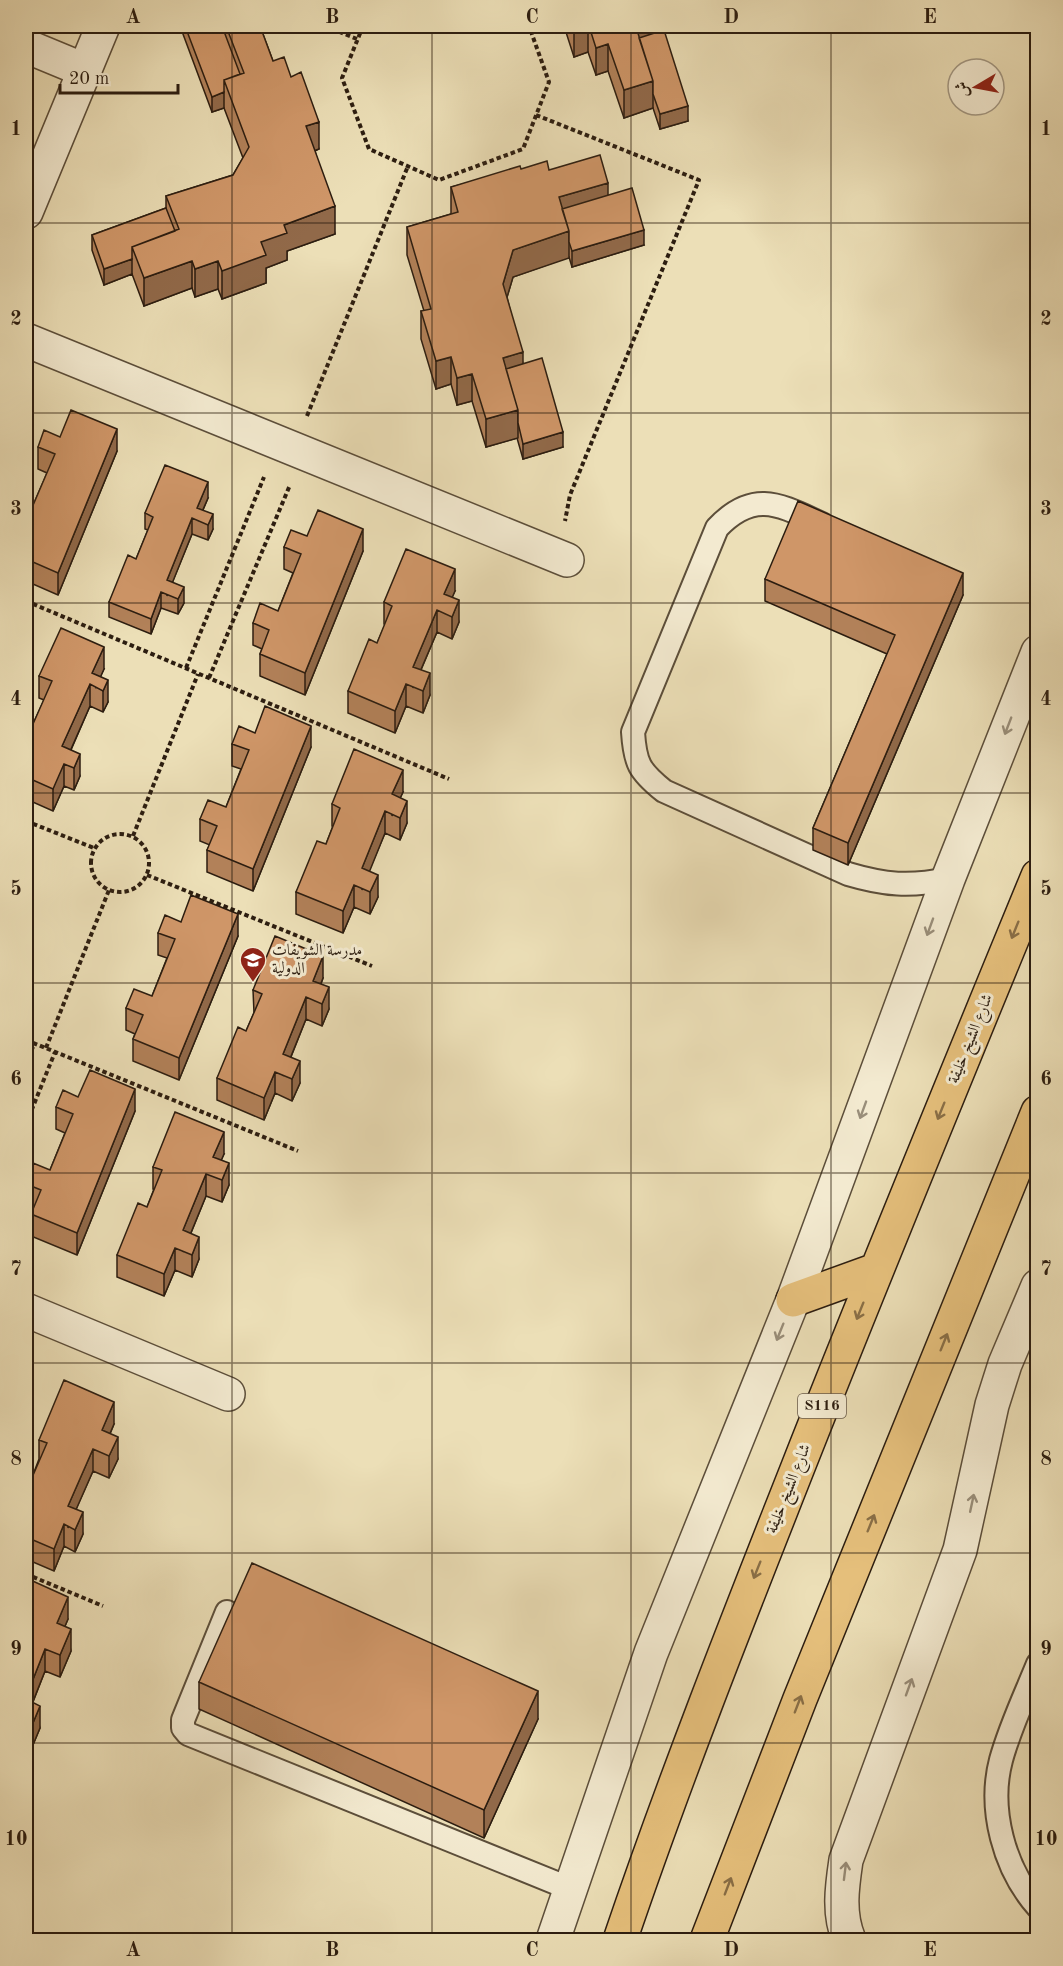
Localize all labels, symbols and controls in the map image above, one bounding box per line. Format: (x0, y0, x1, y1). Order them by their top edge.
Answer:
text: A (125, 8, 141, 28)
text: B (325, 8, 339, 28)
text: C (525, 8, 539, 28)
text: D (723, 8, 739, 28)
text: E (923, 8, 937, 28)
scale bar (60, 57, 178, 95)
north arrow (946, 57, 1006, 117)
text: 20 m (69, 70, 109, 88)
text: ش (954, 80, 972, 98)
text: 1 (10, 120, 22, 140)
text: 1 (1040, 120, 1052, 140)
text: 2 (10, 310, 22, 330)
text: 2 (1040, 310, 1052, 330)
text: 3 (10, 500, 22, 520)
text: 3 (1040, 500, 1052, 520)
text: 4 (10, 690, 22, 710)
text: 4 (1040, 690, 1052, 710)
one-way arrow (1002, 716, 1013, 735)
text: 5 (10, 879, 22, 900)
text: 5 (1040, 879, 1052, 900)
one-way arrow (924, 917, 935, 936)
one-way arrow (1009, 920, 1020, 939)
place label: مدرسة الشويفات الدولية (272, 943, 362, 977)
school or university icon: مدرسة الشويفات الدولية (238, 945, 268, 983)
street label: شارع الشيخ خليفة (946, 992, 1001, 1088)
text: 6 (10, 1070, 22, 1090)
text: 6 (1040, 1070, 1052, 1090)
one-way arrow (857, 1100, 868, 1119)
one-way arrow (935, 1101, 946, 1119)
text: 7 (10, 1260, 22, 1280)
text: 7 (1040, 1260, 1052, 1280)
one-way arrow (854, 1301, 865, 1319)
one-way arrow (774, 1322, 785, 1341)
one-way arrow (939, 1334, 950, 1352)
road number: S116 (798, 1394, 846, 1418)
street label: شارع الشيخ خليفة (764, 1442, 819, 1538)
text: 8 (10, 1450, 22, 1470)
text: 8 (1040, 1450, 1052, 1470)
one-way arrow (966, 1494, 978, 1513)
one-way arrow (866, 1514, 877, 1533)
one-way arrow (751, 1560, 762, 1579)
text: 9 (10, 1640, 22, 1660)
text: 9 (1040, 1640, 1052, 1660)
one-way arrow (905, 1679, 916, 1697)
one-way arrow (793, 1695, 804, 1714)
text: 10 (4, 1830, 28, 1850)
text: 10 (1034, 1830, 1058, 1850)
one-way arrow (839, 1862, 850, 1881)
one-way arrow (723, 1877, 734, 1896)
text: A (125, 1941, 141, 1961)
text: B (325, 1941, 339, 1961)
text: C (525, 1941, 539, 1961)
text: D (723, 1941, 739, 1961)
text: E (923, 1941, 937, 1961)

